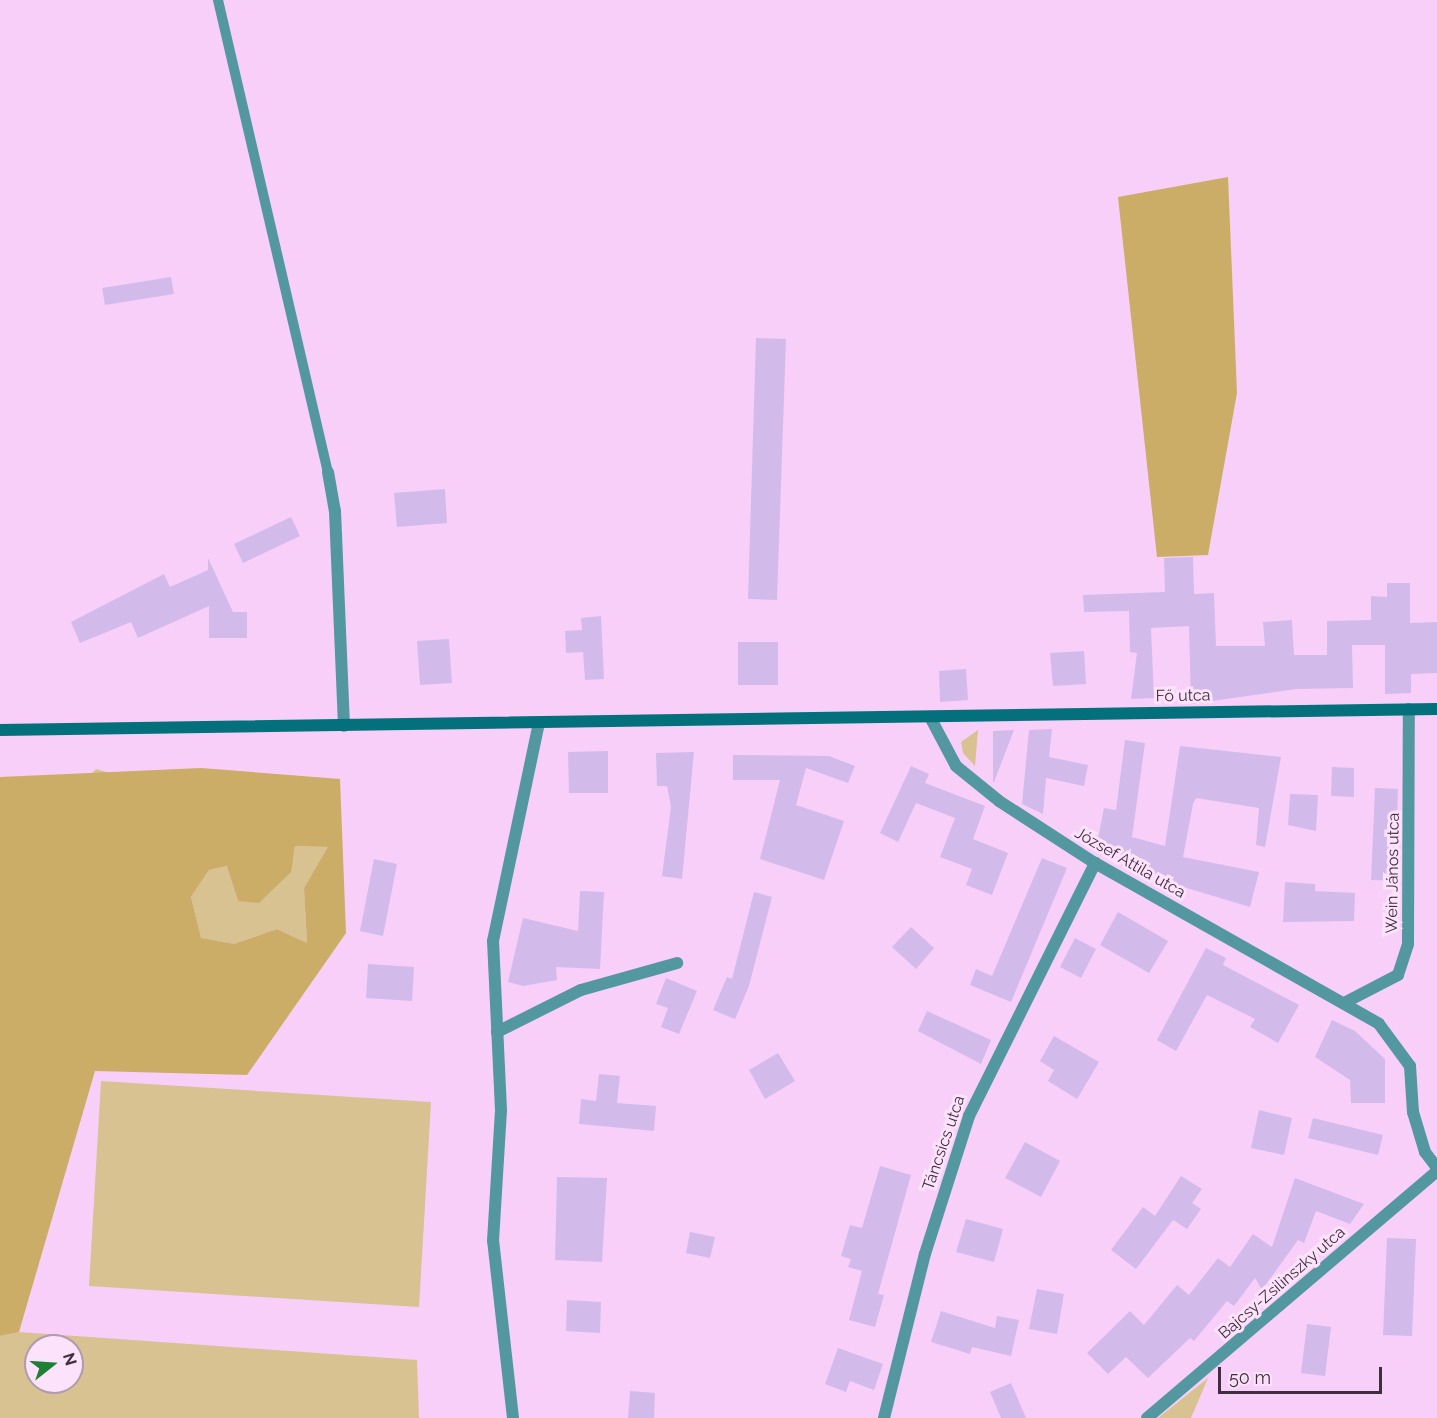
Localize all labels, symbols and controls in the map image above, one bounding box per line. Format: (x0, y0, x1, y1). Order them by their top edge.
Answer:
street label: Fő utca (1155, 686, 1211, 706)
street label: Wein János utca (1382, 812, 1404, 934)
street label: József Attila utca (1071, 823, 1189, 903)
street label: Táncsics utca (919, 1093, 969, 1193)
street label: Bajcsy-Zsilinszky utca (1215, 1223, 1349, 1343)
north arrow (24, 1334, 84, 1394)
text: N (59, 1351, 81, 1368)
scale bar (1221, 1355, 1384, 1393)
text: 50 m (1229, 1367, 1271, 1388)

